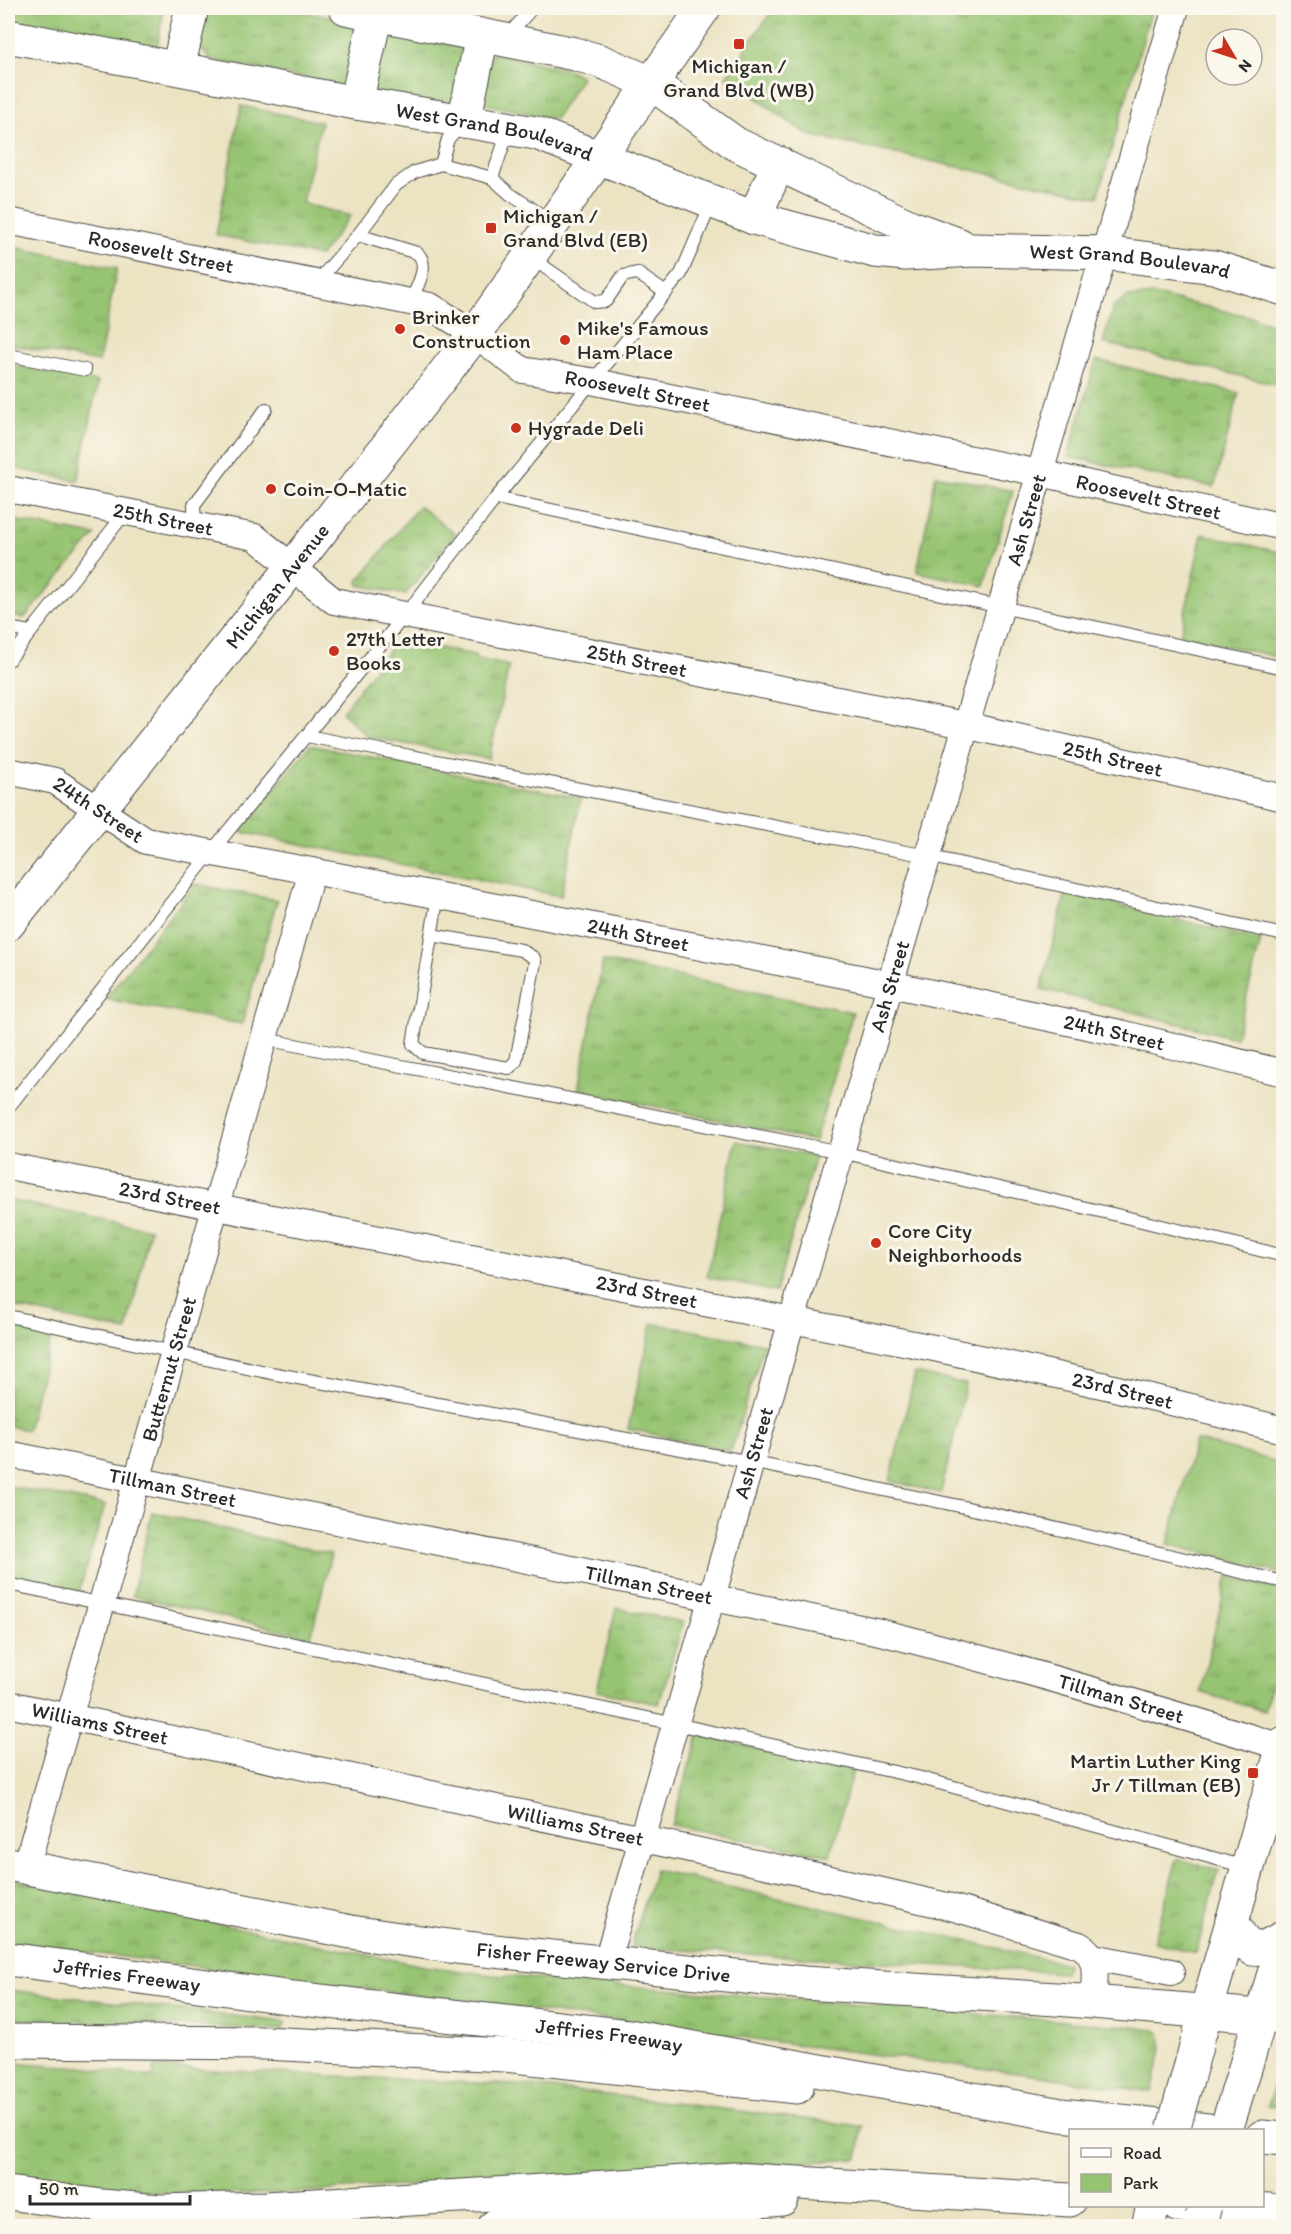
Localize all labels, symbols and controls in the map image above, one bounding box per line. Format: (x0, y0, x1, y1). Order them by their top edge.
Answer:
north arrow (1204, 27, 1264, 87)
marker: Michigan / Grand Blvd (WB) (732, 37, 746, 51)
place label: Michigan / Grand Blvd (WB) (663, 53, 815, 102)
text: N (1234, 56, 1256, 76)
street label: West Grand Boulevard (394, 97, 597, 166)
place label: Michigan / Grand Blvd (EB) (503, 203, 648, 252)
marker: Michigan / Grand Blvd (EB) (484, 221, 498, 235)
street label: Roosevelt Street (86, 224, 236, 278)
street label: West Grand Boulevard (1029, 238, 1234, 284)
place label: Brinker Construction (412, 304, 531, 353)
place label: Mike's Famous Ham Place (577, 315, 709, 364)
marker: Brinker Construction (393, 322, 407, 336)
marker: Mike's Famous Ham Place (558, 333, 572, 347)
street label: Roosevelt Street (563, 364, 713, 417)
place label: Hygrade Deli (528, 415, 644, 440)
marker: Hygrade Deli (509, 421, 523, 435)
street label: Roosevelt Street (1074, 468, 1224, 525)
street label: Ash Street (1000, 471, 1051, 568)
place label: Coin-O-Matic (283, 476, 407, 501)
marker: Coin-O-Matic (264, 482, 278, 496)
street label: 25th Street (111, 497, 215, 541)
street label: Michigan Avenue (220, 518, 334, 654)
place label: 27th Letter Books (346, 626, 445, 675)
street label: 25th Street (585, 638, 689, 682)
marker: 27th Letter Books (327, 644, 341, 658)
street label: 25th Street (1061, 735, 1165, 782)
street label: 24th Street (49, 770, 149, 848)
street label: 24th Street (585, 912, 691, 956)
street label: Ash Street (864, 937, 914, 1035)
street label: 24th Street (1061, 1008, 1168, 1056)
street label: 23rd Street (117, 1175, 223, 1220)
place label: Core City Neighborhoods (888, 1218, 1022, 1267)
marker: Core City Neighborhoods (869, 1236, 883, 1250)
street label: 23rd Street (594, 1269, 700, 1313)
street label: Butternut Street (136, 1294, 201, 1444)
street label: 23rd Street (1070, 1366, 1176, 1414)
street label: Ash Street (728, 1404, 778, 1501)
street label: Tillman Street (107, 1462, 239, 1512)
street label: Tillman Street (583, 1559, 715, 1610)
street label: Tillman Street (1055, 1668, 1187, 1728)
street label: Williams Street (29, 1696, 171, 1750)
place label: Martin Luther King Jr / Tillman (EB) (1070, 1748, 1241, 1797)
marker: Martin Luther King Jr / Tillman (EB) (1246, 1766, 1260, 1780)
street label: Williams Street (505, 1797, 646, 1851)
street label: Fisher Freeway Service Drive (475, 1936, 732, 1987)
street label: Jeffries Freeway (52, 1952, 202, 1997)
street label: Jeffries Freeway (535, 2013, 685, 2058)
legend (1069, 2129, 1264, 2207)
text: Road (1123, 2142, 1162, 2164)
scale bar (30, 2168, 190, 2206)
text: Park (1123, 2172, 1158, 2194)
text: 50 m (39, 2178, 79, 2200)

